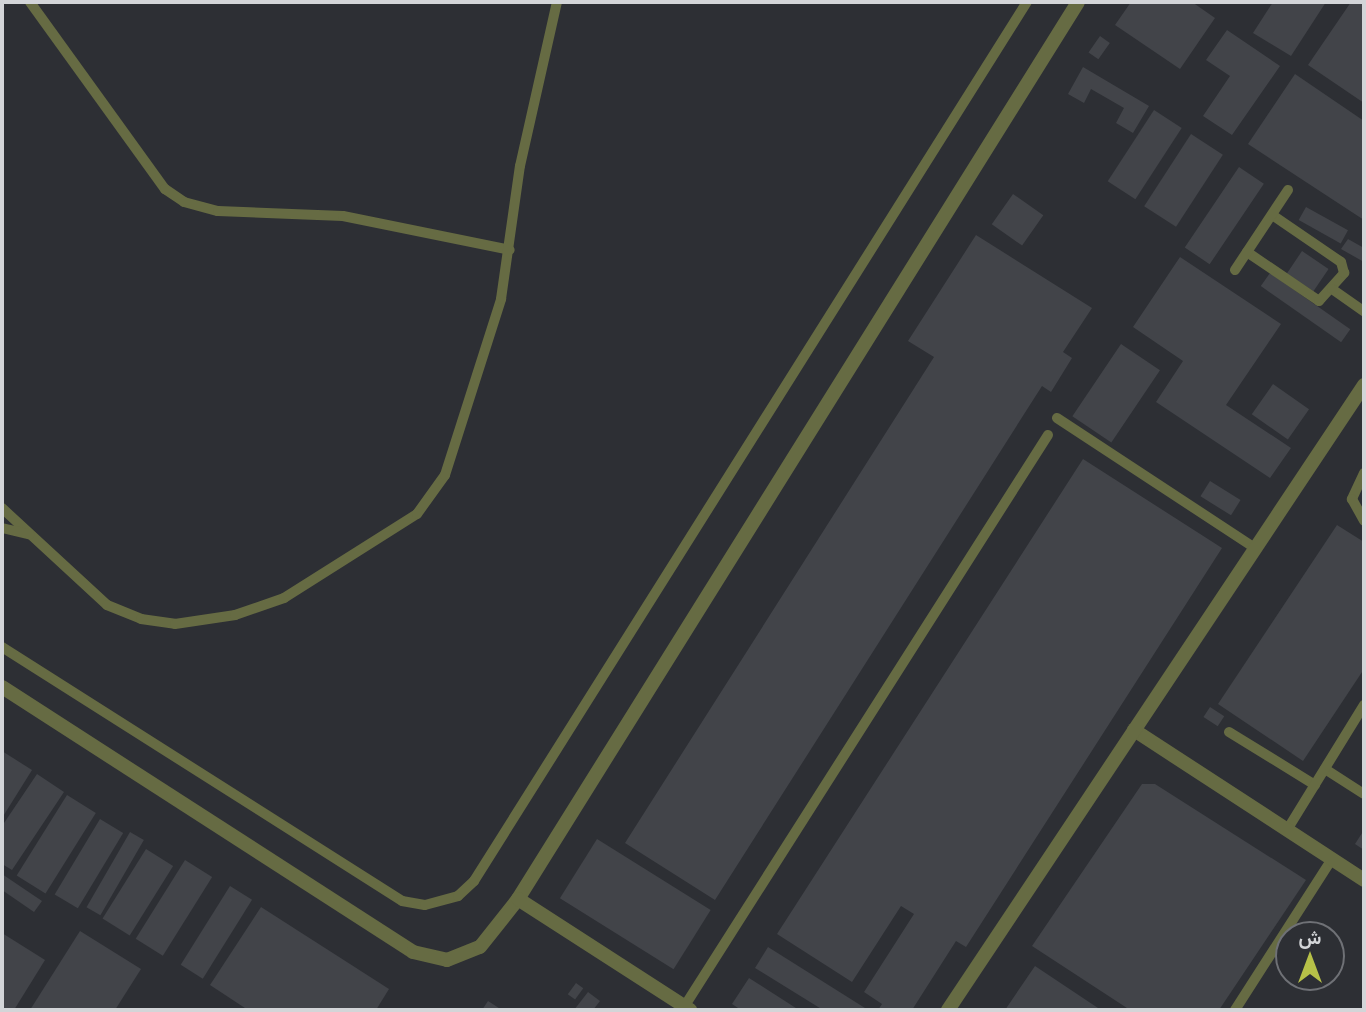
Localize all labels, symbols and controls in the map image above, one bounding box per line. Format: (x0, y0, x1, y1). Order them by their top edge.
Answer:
north arrow (1275, 921, 1345, 991)
text: ش (1299, 925, 1321, 948)

